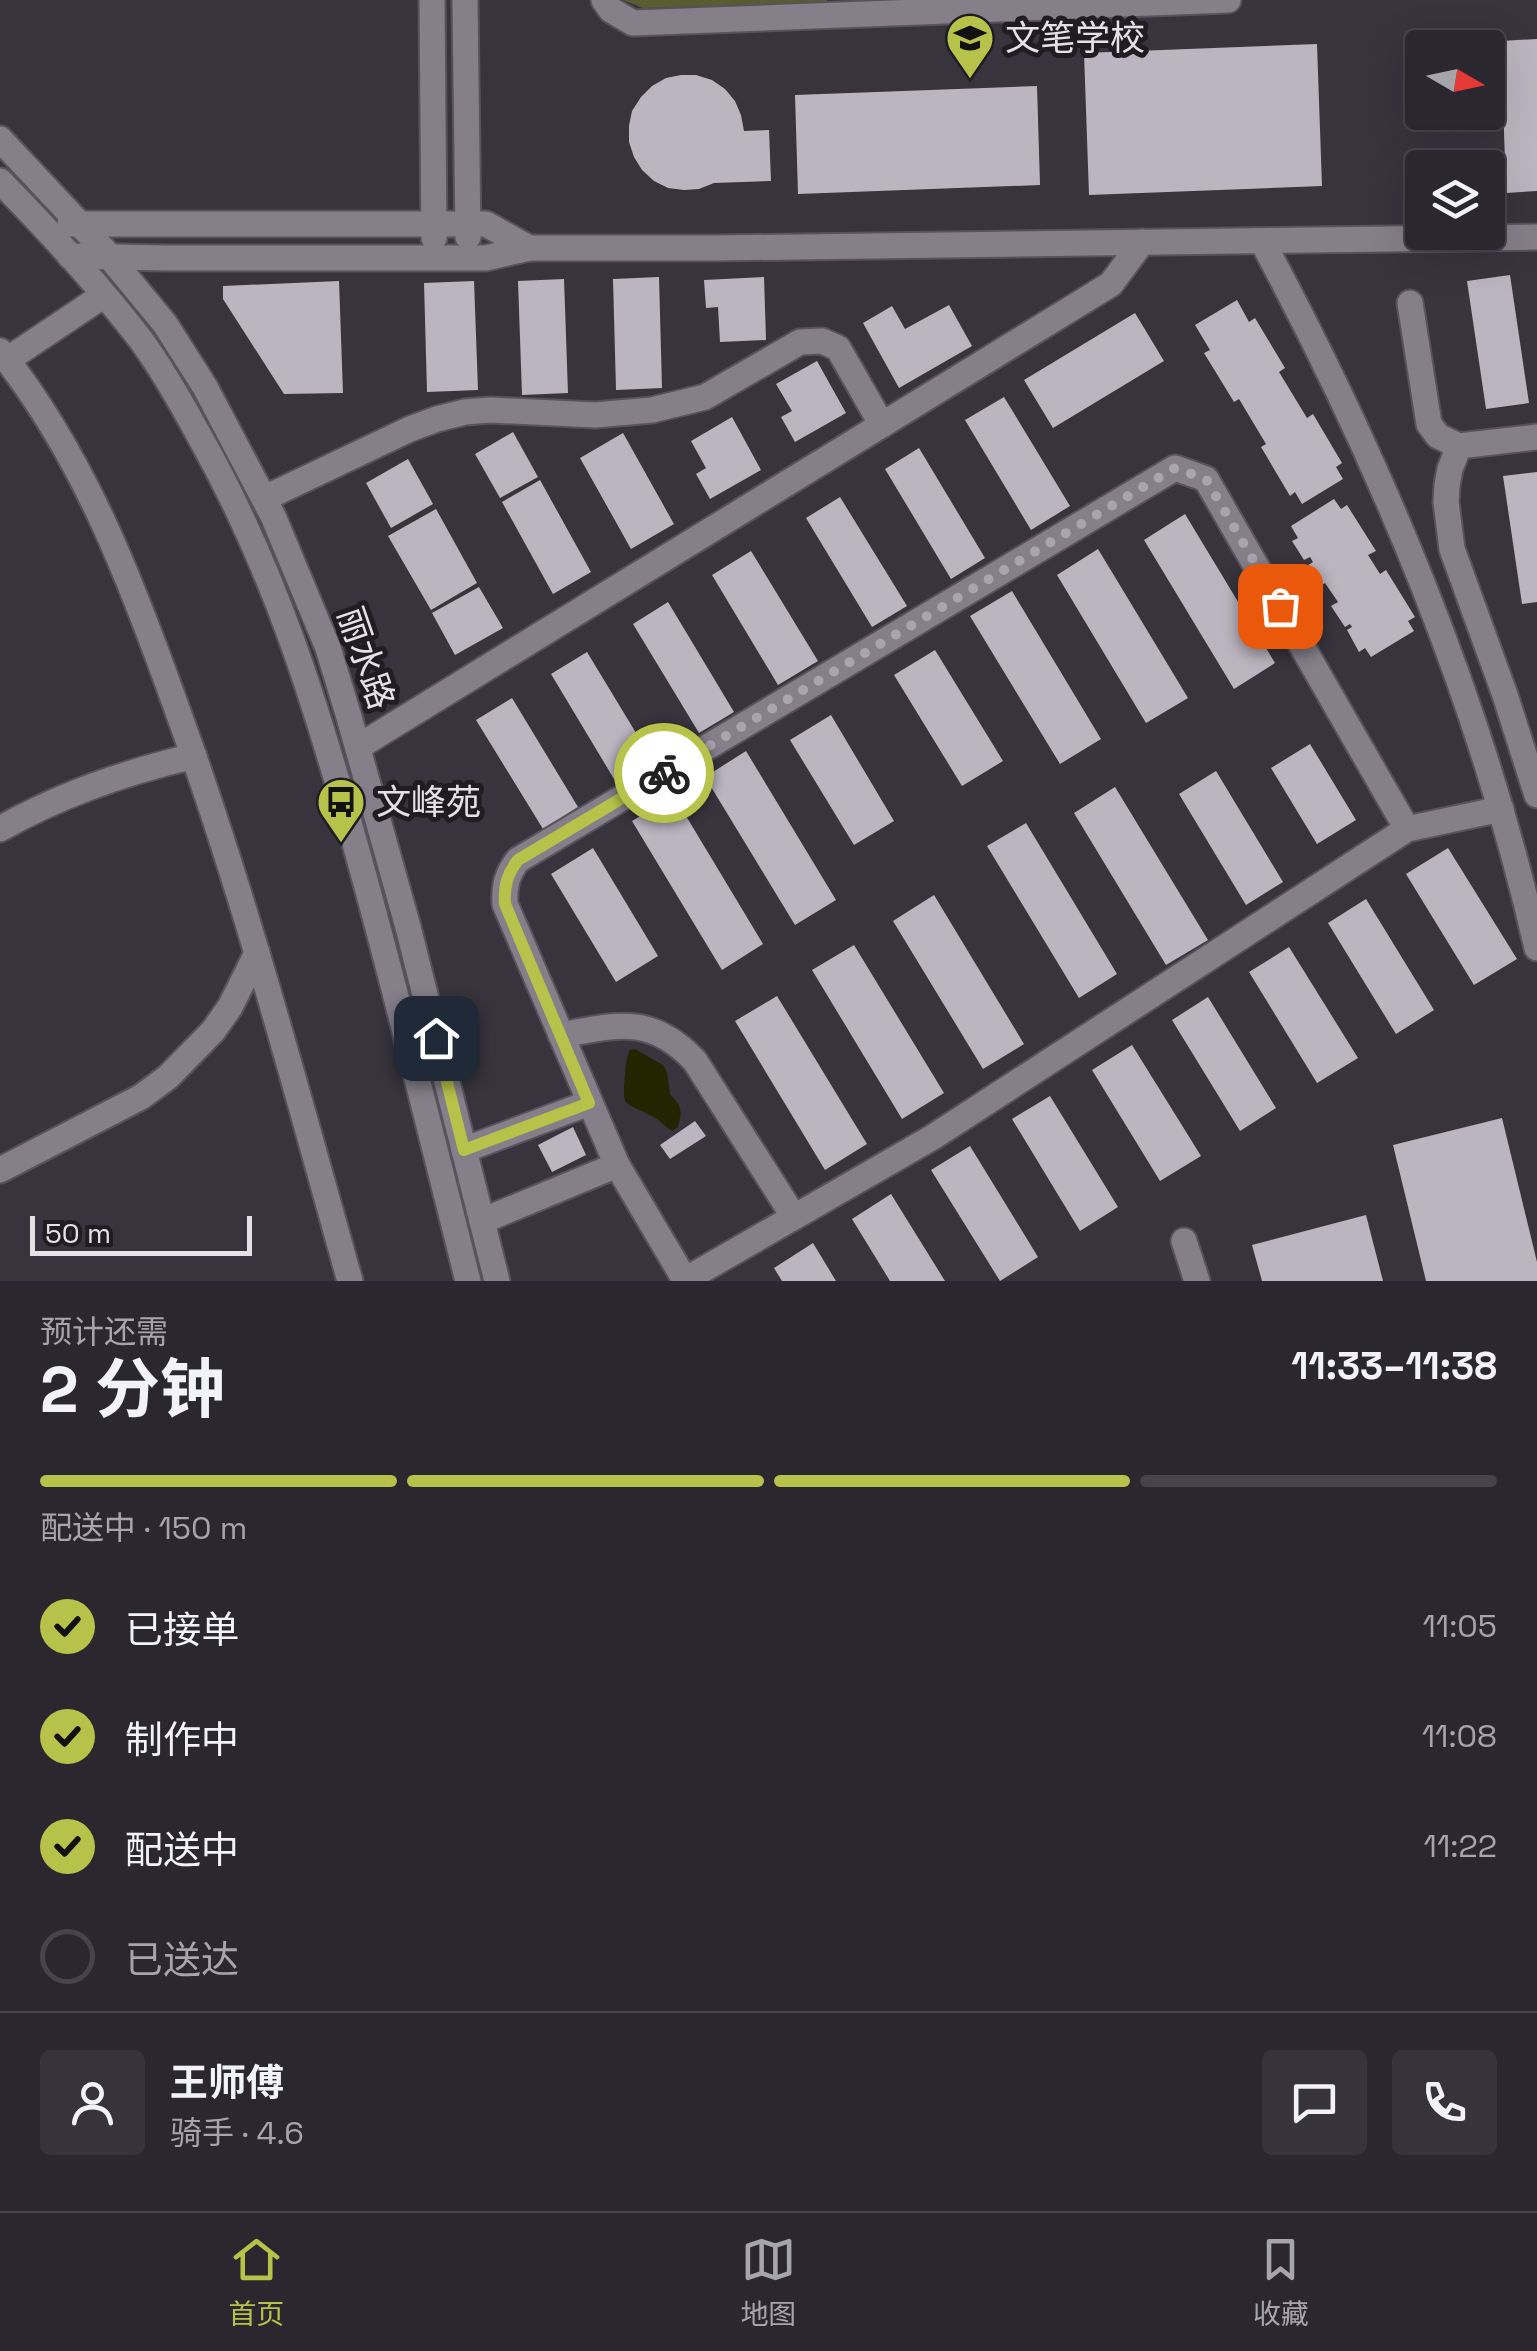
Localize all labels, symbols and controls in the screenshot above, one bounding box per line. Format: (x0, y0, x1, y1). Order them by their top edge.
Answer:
school or university icon: 文笔学校 (944, 12, 996, 80)
place label: 文笔学校 (1005, 16, 1145, 60)
north arrow (1405, 30, 1505, 130)
map controls (1405, 30, 1505, 250)
button: layers (1405, 150, 1505, 250)
pin (1238, 564, 1323, 649)
icon: bag (1253, 579, 1308, 634)
street label: 丽水路 (328, 601, 404, 715)
courier (614, 723, 714, 823)
icon: bike (637, 746, 692, 801)
bus stop icon: 文峰苑 (315, 776, 367, 844)
place label: 文峰苑 (376, 780, 481, 824)
pin (394, 996, 479, 1081)
icon: home (409, 1011, 464, 1066)
scale bar (30, 1211, 252, 1256)
text: 50 m (45, 1215, 111, 1251)
text: 预计还需 (40, 1312, 168, 1352)
text: 11:33–11:38 (1291, 1342, 1497, 1390)
text: 2 分钟 (40, 1348, 225, 1431)
text: 配送中 · 150 m (40, 1508, 247, 1548)
icon: check (40, 1599, 95, 1654)
text: 已接单 (125, 1606, 239, 1654)
text: 11:05 (1422, 1606, 1497, 1646)
icon: check (40, 1709, 95, 1764)
text: 制作中 (125, 1716, 239, 1764)
text: 11:08 (1422, 1716, 1497, 1756)
icon: check (40, 1819, 95, 1874)
text: 配送中 (125, 1826, 239, 1874)
text: 11:22 (1424, 1826, 1497, 1866)
text: 已送达 (125, 1936, 239, 1984)
button: person (40, 2050, 145, 2155)
button: chat (1262, 2050, 1367, 2155)
button: phone (1392, 2050, 1497, 2155)
text: 王师傅 (170, 2059, 284, 2107)
text: 骑手 · 4.6 (170, 2113, 304, 2153)
tab: 首页 (228, 2232, 284, 2332)
tab: 地图 (740, 2232, 797, 2332)
tab: 收藏 (1253, 2232, 1309, 2332)

